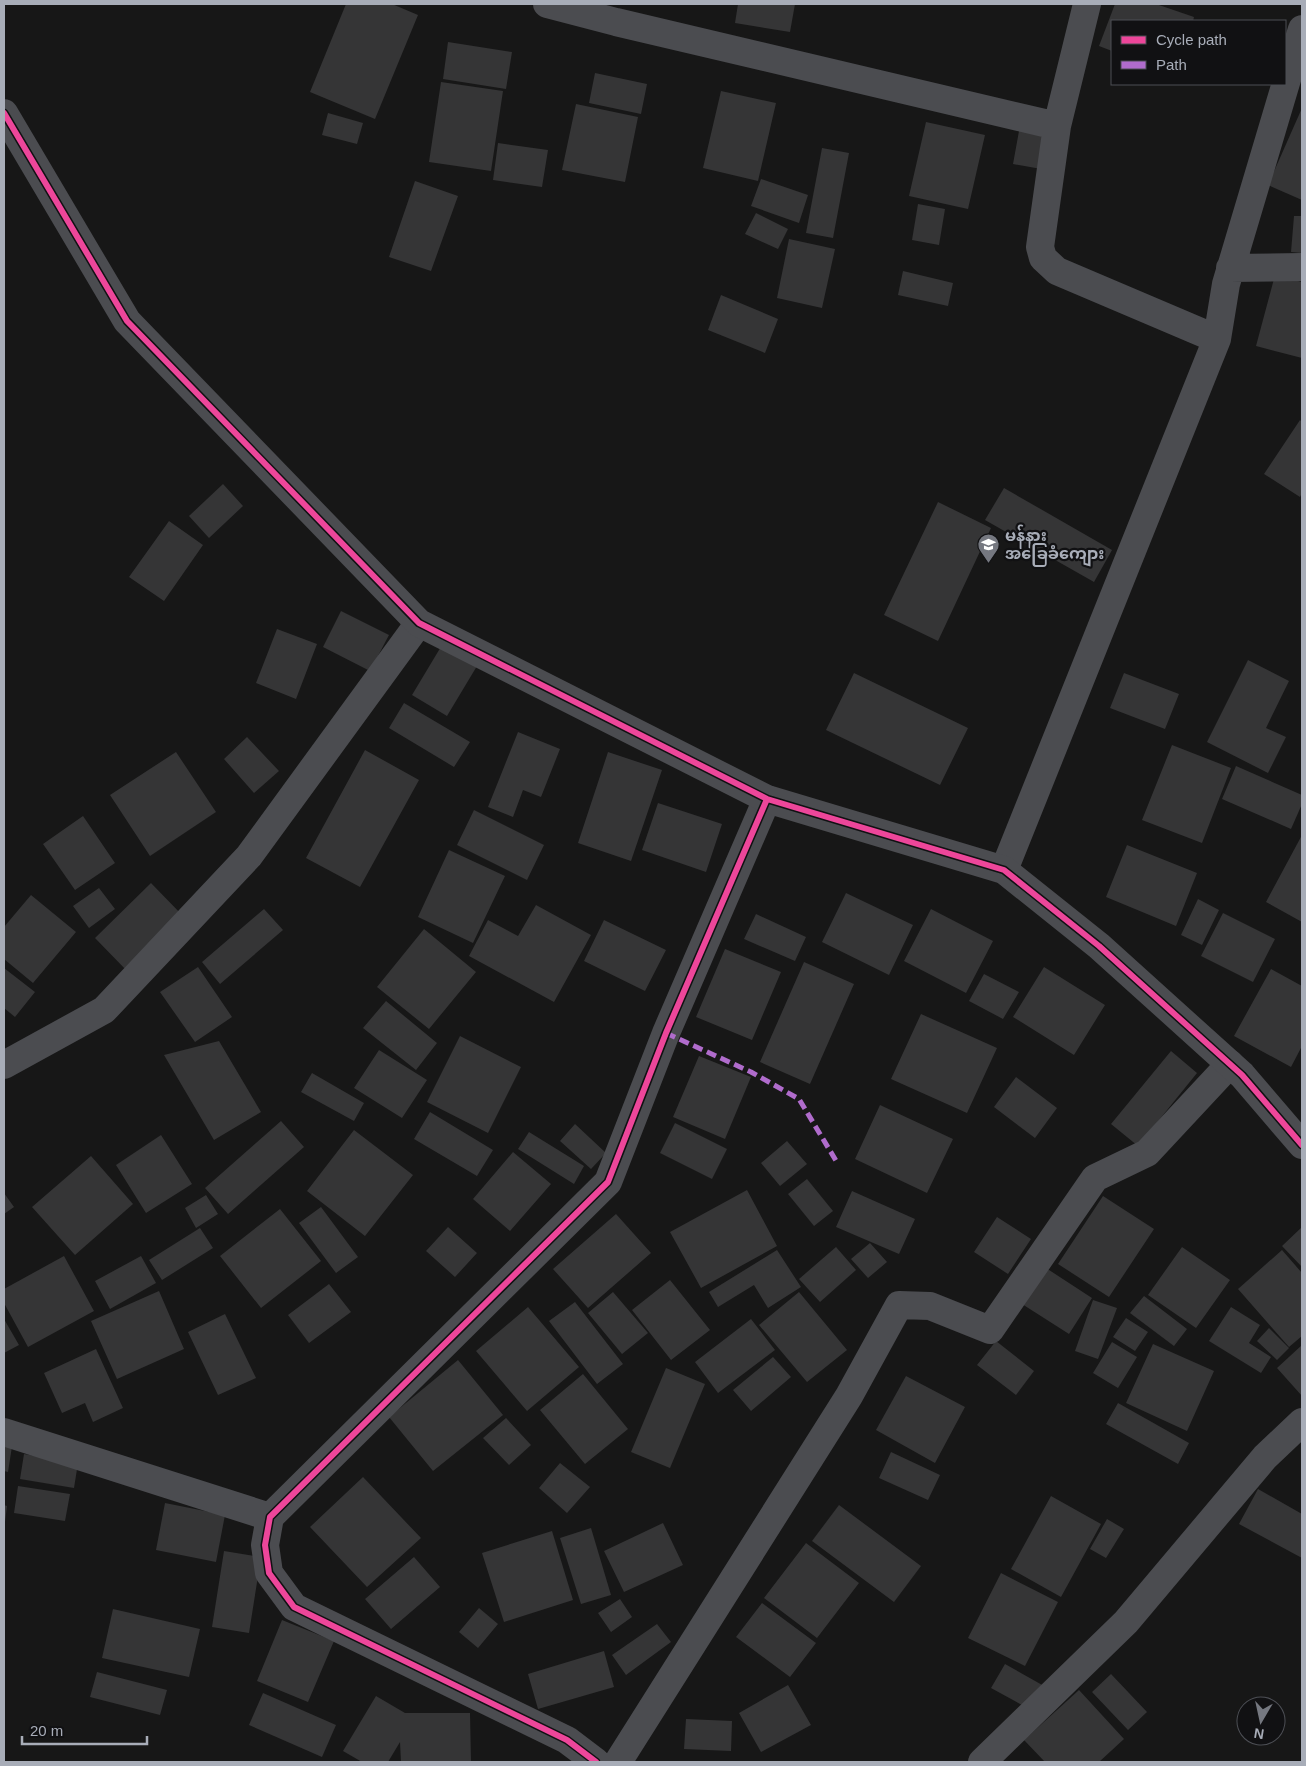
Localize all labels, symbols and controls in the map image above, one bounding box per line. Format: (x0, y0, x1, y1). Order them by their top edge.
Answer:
legend (1111, 20, 1286, 85)
text: Cycle path (1156, 31, 1227, 48)
text: Path (1156, 56, 1187, 73)
place label: မန်နား အခြေခံကျေား (1005, 524, 1105, 567)
school or university icon: မန်နား အခြေခံကျေား (977, 532, 1001, 563)
north arrow (1236, 1696, 1286, 1746)
scale bar (22, 1714, 148, 1746)
text: 20 m (30, 1722, 63, 1739)
text: N (1253, 1725, 1265, 1743)

